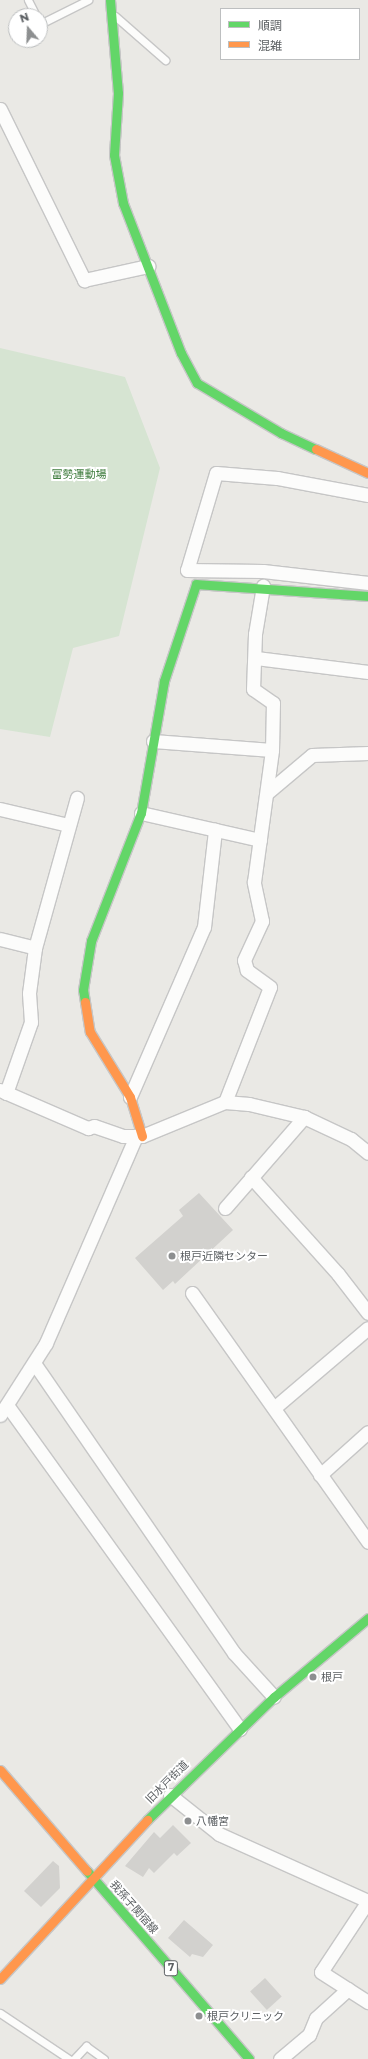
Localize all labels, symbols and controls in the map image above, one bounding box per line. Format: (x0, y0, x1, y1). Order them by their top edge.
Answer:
north arrow (8, 8, 48, 48)
legend (220, 8, 360, 60)
text: N (18, 10, 31, 26)
text: 順調 (258, 18, 282, 33)
text: 混雑 (258, 38, 282, 53)
park label: 富勢運動場 (52, 467, 106, 481)
place label: 根戸近隣センター (180, 1249, 268, 1263)
marker: 根戸近隣センター (167, 1251, 177, 1261)
place label: 根戸 (321, 1670, 343, 1684)
marker: 根戸 (308, 1672, 318, 1682)
street label: 旧水戸街道 (143, 1758, 191, 1806)
place label: 八幡宮 (196, 1814, 229, 1828)
marker: 八幡宮 (183, 1816, 193, 1826)
street label: 我孫子関宿線 (107, 1878, 161, 1936)
road number: 7 (163, 1960, 179, 1976)
place label: 根戸クリニック (207, 2009, 284, 2023)
marker: 根戸クリニック (194, 2011, 204, 2021)

